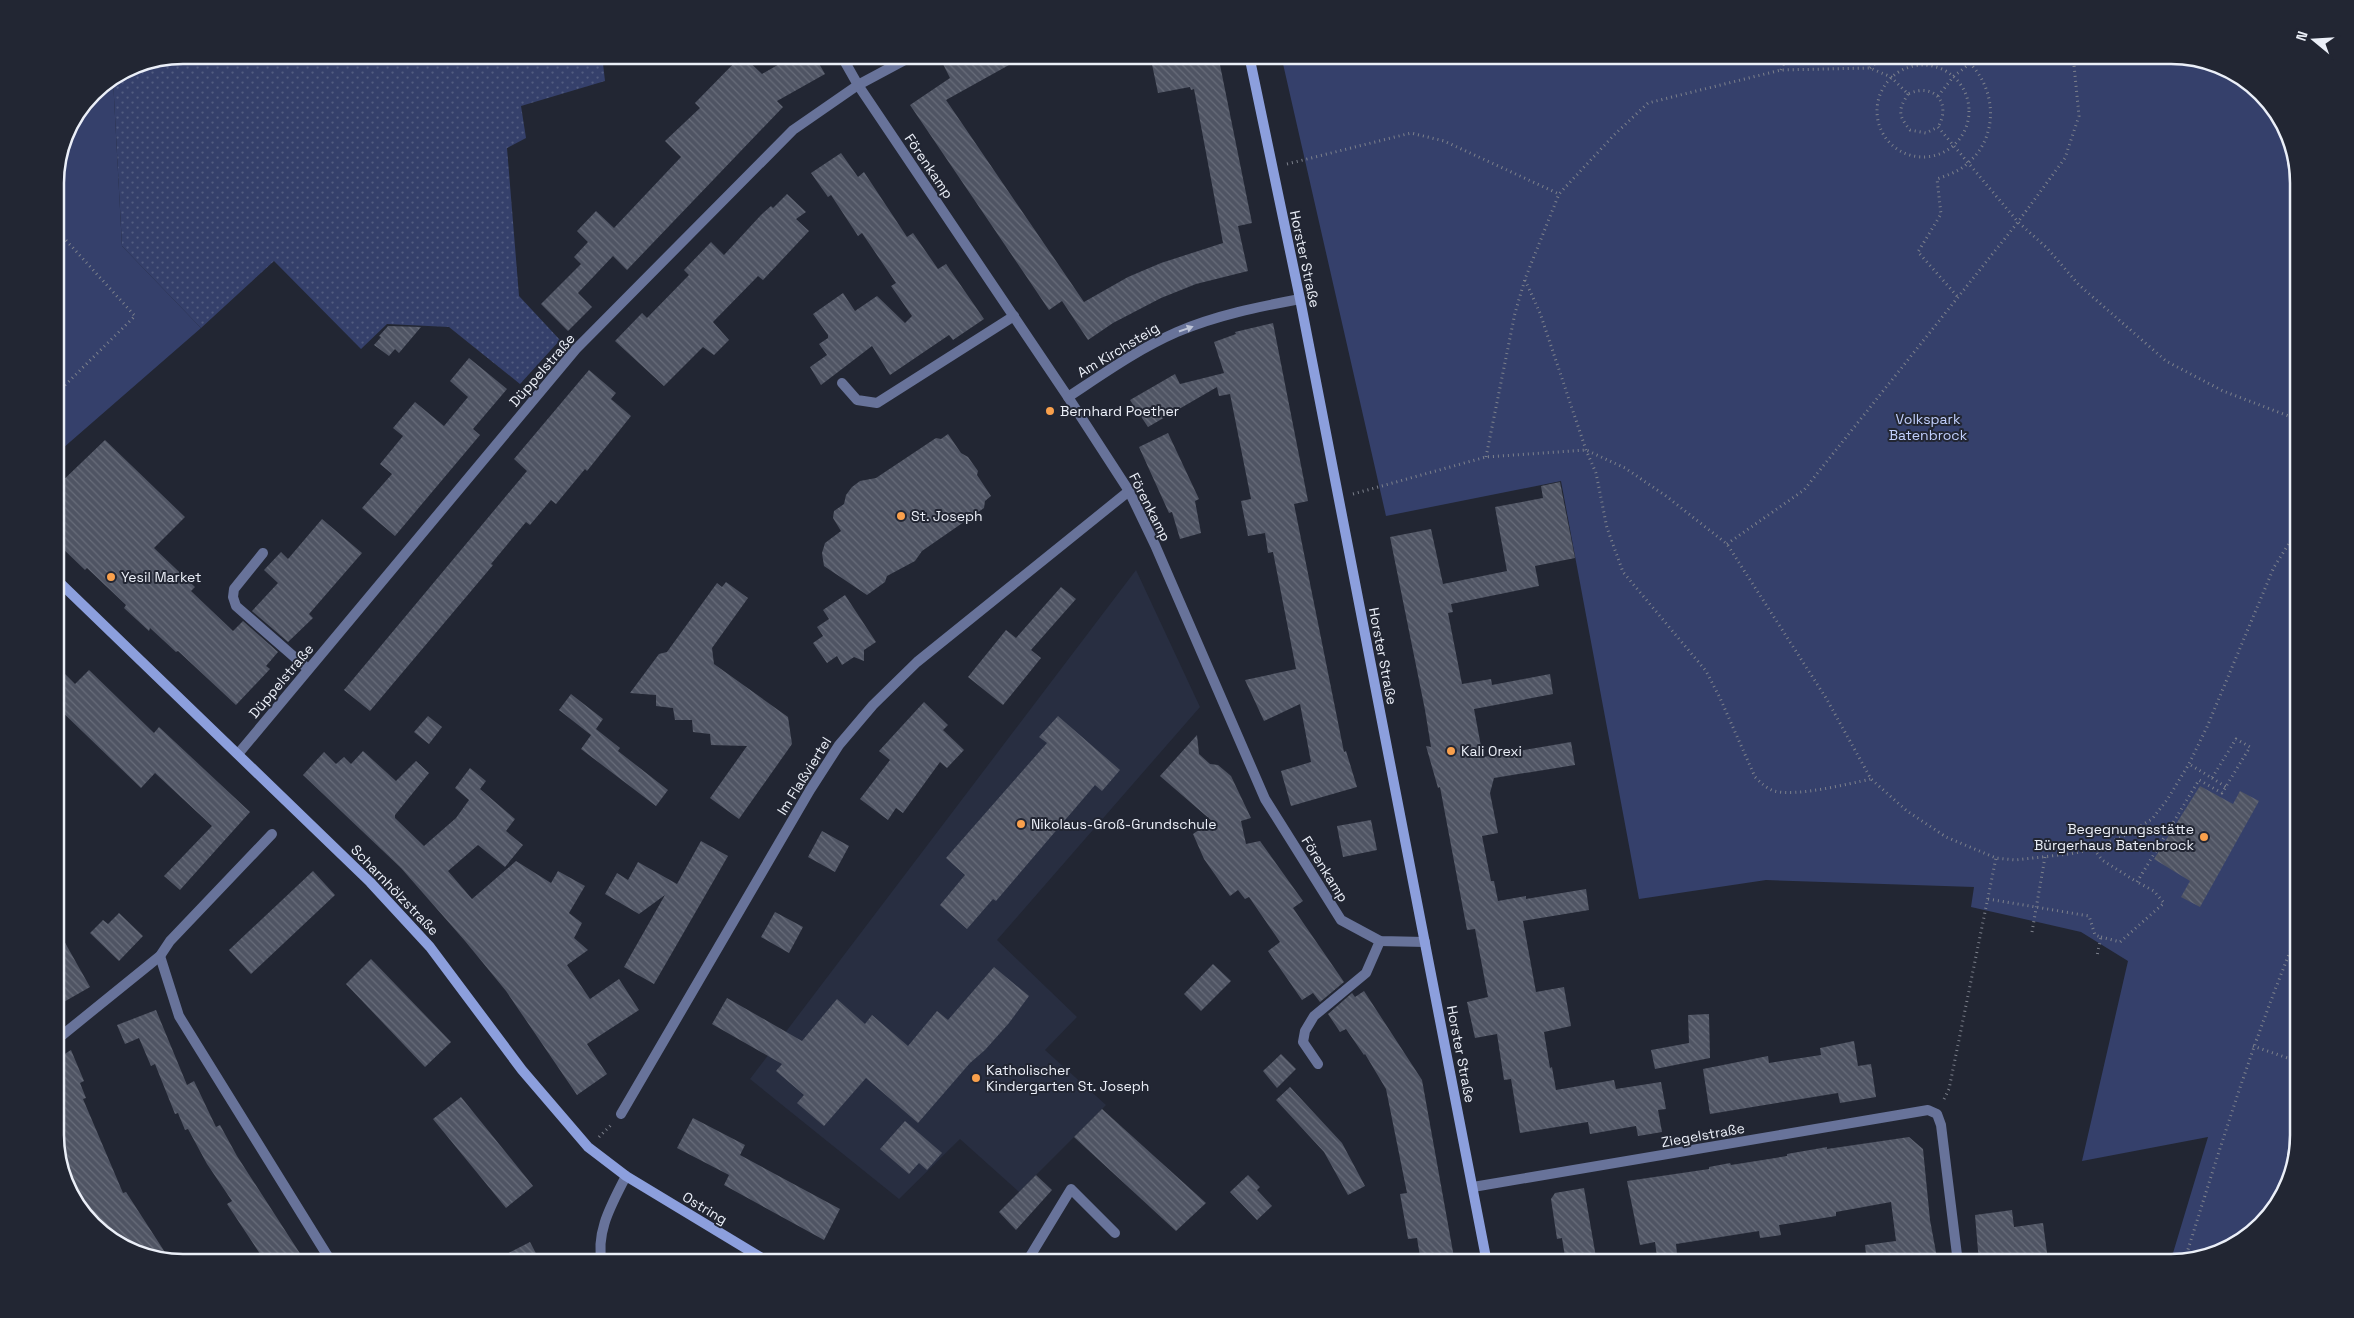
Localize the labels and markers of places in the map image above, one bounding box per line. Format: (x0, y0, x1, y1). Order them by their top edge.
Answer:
place label: Bernhard Poether (1060, 402, 1179, 420)
marker: Bernhard Poether (1044, 405, 1056, 417)
place label: St. Joseph (911, 507, 983, 525)
marker: St. Joseph (895, 510, 907, 522)
place label: Yesil Market (121, 568, 202, 586)
marker: Yesil Market (105, 571, 117, 583)
place label: Kali Orexi (1461, 742, 1522, 760)
marker: Kali Orexi (1445, 745, 1457, 757)
place label: Nikolaus-Groß-Grundschule (1031, 815, 1216, 833)
marker: Nikolaus-Groß-Grundschule (1015, 818, 1027, 830)
place label: Begegnungsstätte Bürgerhaus Batenbrock (2034, 820, 2194, 854)
marker: Begegnungsstätte Bürgerhaus Batenbrock (2198, 831, 2210, 843)
place label: Katholischer Kindergarten St. Joseph (986, 1061, 1149, 1095)
marker: Katholischer Kindergarten St. Joseph (970, 1072, 982, 1084)

